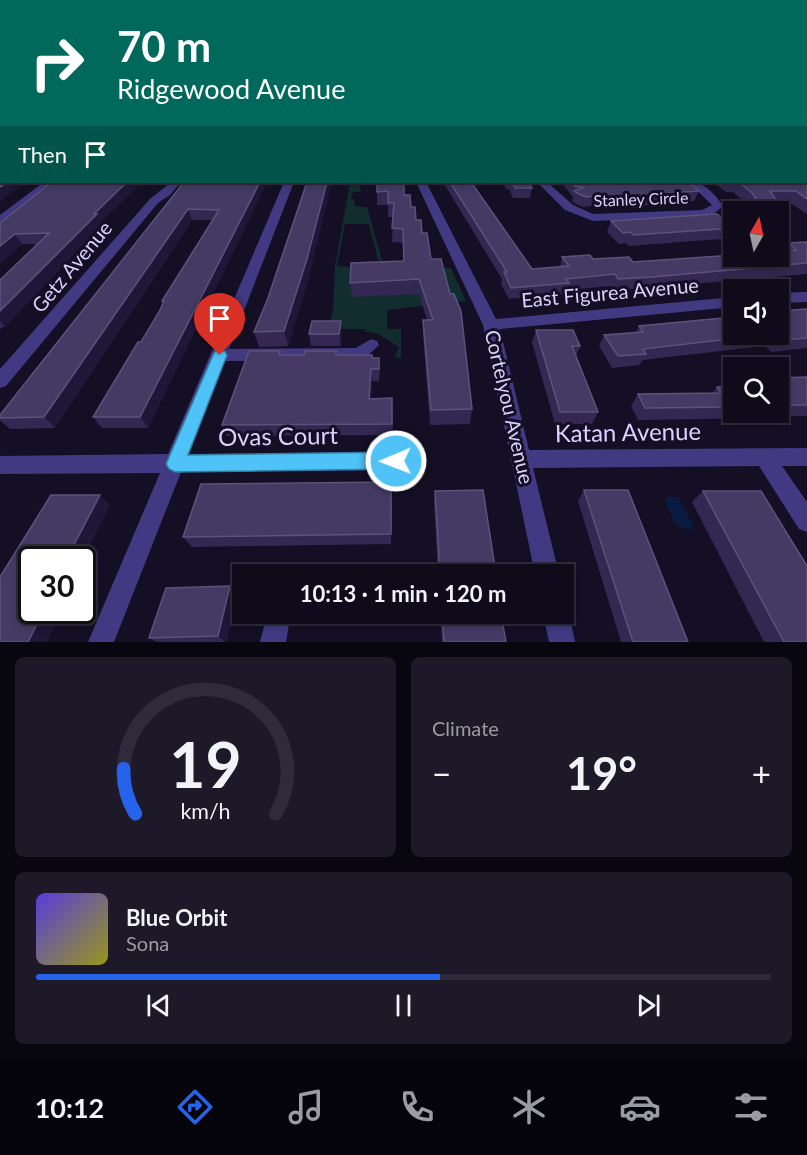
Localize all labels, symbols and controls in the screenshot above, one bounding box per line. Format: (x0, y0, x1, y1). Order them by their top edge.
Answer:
text: 70 m (117, 21, 211, 71)
icon: right (18, 24, 96, 102)
text: Ridgewood Avenue (117, 72, 345, 105)
icon: arrive (79, 138, 112, 171)
text: Then (18, 141, 67, 168)
street label: Stanley Circle (593, 187, 689, 210)
north arrow (723, 201, 789, 267)
map controls (723, 201, 789, 423)
street label: Getz Avenue (26, 216, 116, 317)
street label: East Figurea Avenue (520, 272, 700, 312)
button: sound (723, 279, 789, 345)
pin (194, 293, 245, 355)
icon: arrive (203, 302, 236, 335)
street label: Cortelyou Avenue (481, 327, 539, 486)
button: search (723, 357, 789, 423)
street label: Katan Avenue (555, 416, 701, 447)
street label: Ovas Court (218, 420, 339, 451)
position arrow (364, 429, 428, 493)
speed limit sign: 30 (18, 546, 96, 624)
text: 10:13 · 1 min · 120 m (300, 580, 506, 607)
text: Climate (432, 716, 499, 740)
text: 19 (169, 726, 242, 801)
text: 19° (566, 746, 637, 800)
text: − (432, 753, 451, 793)
text: + (752, 753, 771, 793)
text: km/h (180, 798, 231, 824)
text: Blue Orbit (126, 904, 227, 931)
text: Sona (126, 931, 169, 955)
icon: previous (142, 989, 175, 1022)
icon: pause (387, 989, 420, 1022)
icon: next (632, 989, 665, 1022)
icon: directions (174, 1086, 216, 1128)
icon: music (285, 1086, 327, 1128)
icon: phone (396, 1086, 438, 1128)
icon: climate (508, 1086, 550, 1128)
icon: car (619, 1086, 661, 1128)
icon: filters (730, 1086, 772, 1128)
text: 10:12 (35, 1091, 104, 1124)

